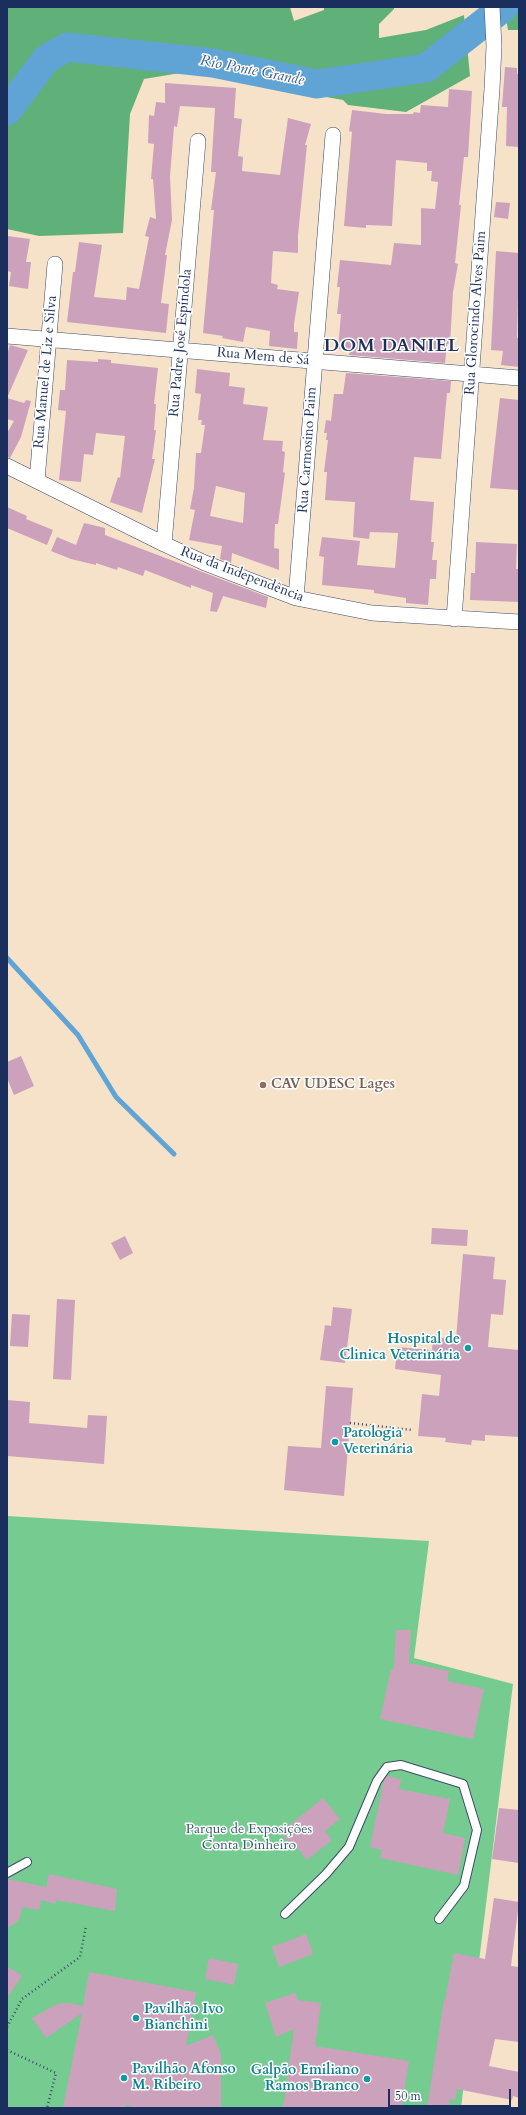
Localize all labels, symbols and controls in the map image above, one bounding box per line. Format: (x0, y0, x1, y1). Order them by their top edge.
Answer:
water label: Rio Ponte Grande (198, 52, 306, 90)
street label: Rua Glorocindo Alves Paim (462, 230, 490, 396)
street label: Rua Padre José Espíndola (166, 268, 196, 418)
street label: Rua Manuel de Liz e Silva (31, 295, 61, 449)
district label: DOM DANIEL (324, 336, 460, 358)
street label: Rua Mem de Sá (216, 345, 310, 369)
street label: Rua Carmosino Paim (295, 386, 321, 514)
street label: Rua da Independência (178, 544, 306, 606)
place label: CAV UDESC Lages (271, 1077, 395, 1093)
marker: CAV UDESC Lages (258, 1080, 268, 1090)
place label: Hospital de Clinica Veterinária (339, 1332, 460, 1364)
marker: Hospital de Clinica Veterinária (463, 1343, 473, 1353)
place label: Patologia Veterinária (343, 1426, 413, 1458)
marker: Patologia Veterinária (330, 1437, 340, 1447)
park label: Parque de Exposições Conta Dinheiro (186, 1822, 312, 1854)
place label: Pavilhão Ivo Bianchini (144, 2002, 223, 2034)
marker: Pavilhão Ivo Bianchini (131, 2013, 141, 2023)
place label: Pavilhão Afonso M. Ribeiro (132, 2062, 236, 2094)
place label: Galpão Emiliano Ramos Branco (251, 2063, 359, 2096)
marker: Pavilhão Afonso M. Ribeiro (119, 2073, 129, 2083)
marker: Galpão Emiliano Ramos Branco (362, 2074, 372, 2084)
scale bar (390, 2081, 513, 2107)
text: 50 m (395, 2088, 421, 2104)

